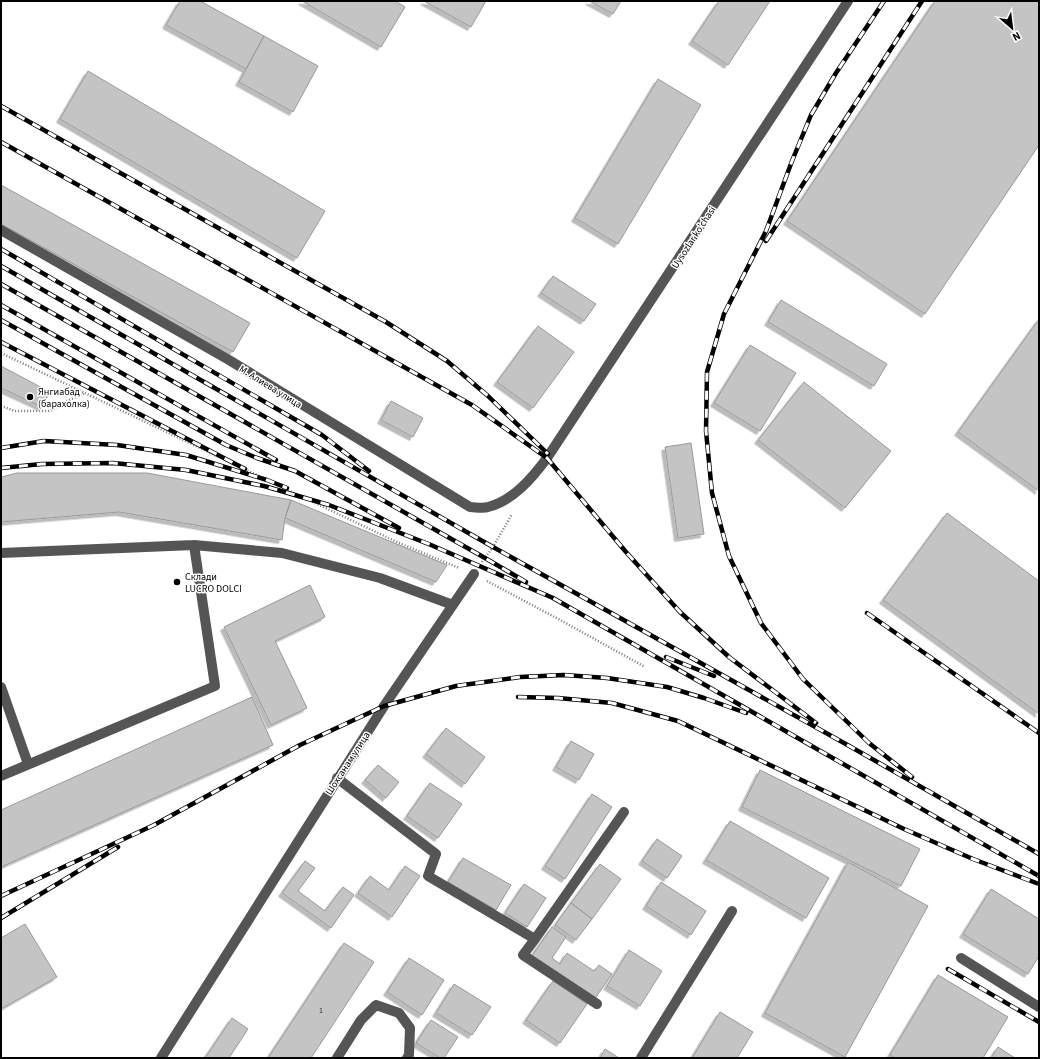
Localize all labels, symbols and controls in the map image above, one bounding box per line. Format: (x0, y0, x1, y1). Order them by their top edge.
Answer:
north arrow (992, 8, 1032, 48)
text: N (1010, 28, 1023, 45)
street label: Uysozlar ko'chasi (668, 204, 719, 271)
street label: М. Алиева улица (236, 362, 305, 412)
place label: Янгиабад (барахолка) (38, 385, 90, 411)
marker: Янгиабад (барахолка) (25, 392, 35, 402)
place label: Склади LUCRO DOLCI (185, 570, 242, 596)
marker: Склади LUCRO DOLCI (172, 577, 182, 587)
street label: Шохсанам улица (322, 729, 374, 798)
house number: 1 (319, 1005, 323, 1016)

